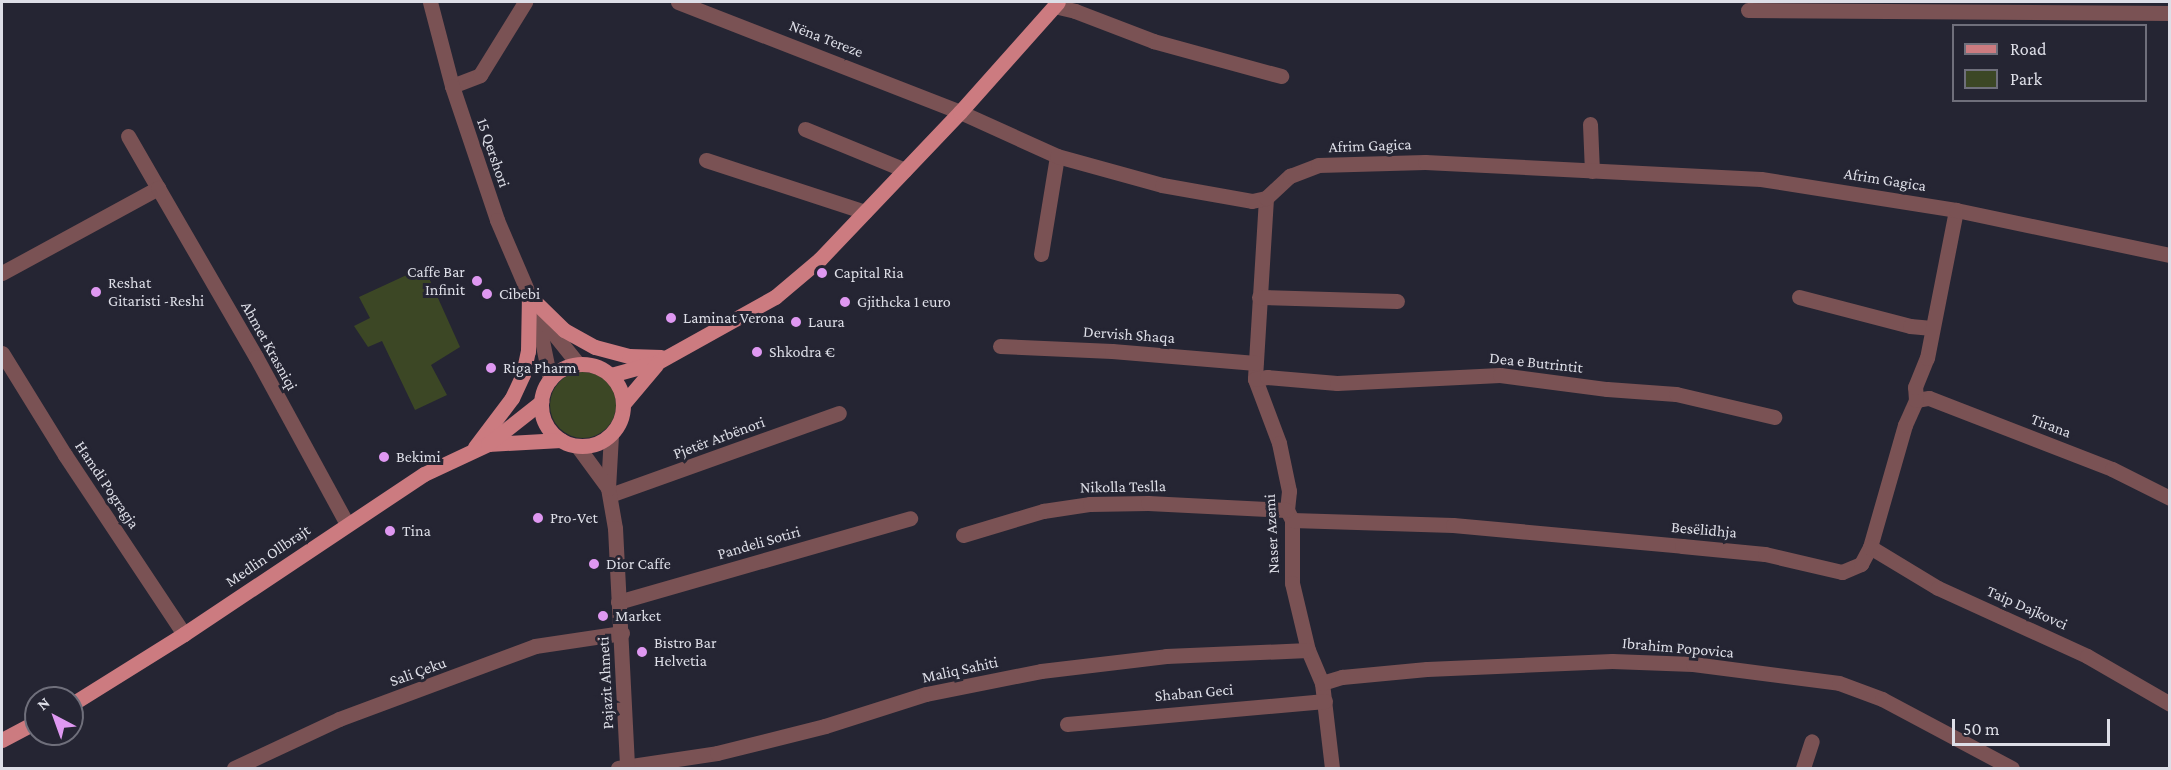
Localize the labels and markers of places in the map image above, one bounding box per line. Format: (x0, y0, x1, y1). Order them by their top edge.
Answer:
place label: Caffe Bar Infinit (407, 262, 465, 300)
place label: Capital Ria (834, 263, 904, 283)
marker: Capital Ria (815, 266, 829, 280)
place label: Reshat Gitaristi -Reshi (108, 273, 204, 311)
marker: Caffe Bar Infinit (470, 274, 484, 288)
place label: Cibebi (499, 284, 540, 304)
marker: Reshat Gitaristi -Reshi (89, 285, 103, 299)
marker: Cibebi (480, 287, 494, 301)
place label: Gjithcka 1 euro (857, 292, 951, 312)
marker: Gjithcka 1 euro (838, 295, 852, 309)
place label: Laminat Verona (683, 308, 784, 328)
marker: Laminat Verona (664, 311, 678, 325)
place label: Laura (808, 312, 845, 332)
marker: Laura (789, 315, 803, 329)
place label: Shkodra € (769, 342, 835, 362)
marker: Shkodra € (750, 345, 764, 359)
place label: Riga Pharm (503, 358, 577, 378)
marker: Riga Pharm (484, 361, 498, 375)
place label: Bekimi (396, 447, 441, 467)
marker: Bekimi (377, 450, 391, 464)
place label: Pro-Vet (550, 508, 598, 528)
marker: Pro-Vet (531, 511, 545, 525)
place label: Tina (402, 521, 431, 541)
marker: Tina (383, 524, 397, 538)
place label: Dior Caffe (606, 554, 671, 574)
marker: Dior Caffe (587, 557, 601, 571)
place label: Market (615, 606, 661, 626)
marker: Market (596, 609, 610, 623)
place label: Bistro Bar Helvetia (654, 633, 717, 671)
marker: Bistro Bar Helvetia (635, 645, 649, 659)

